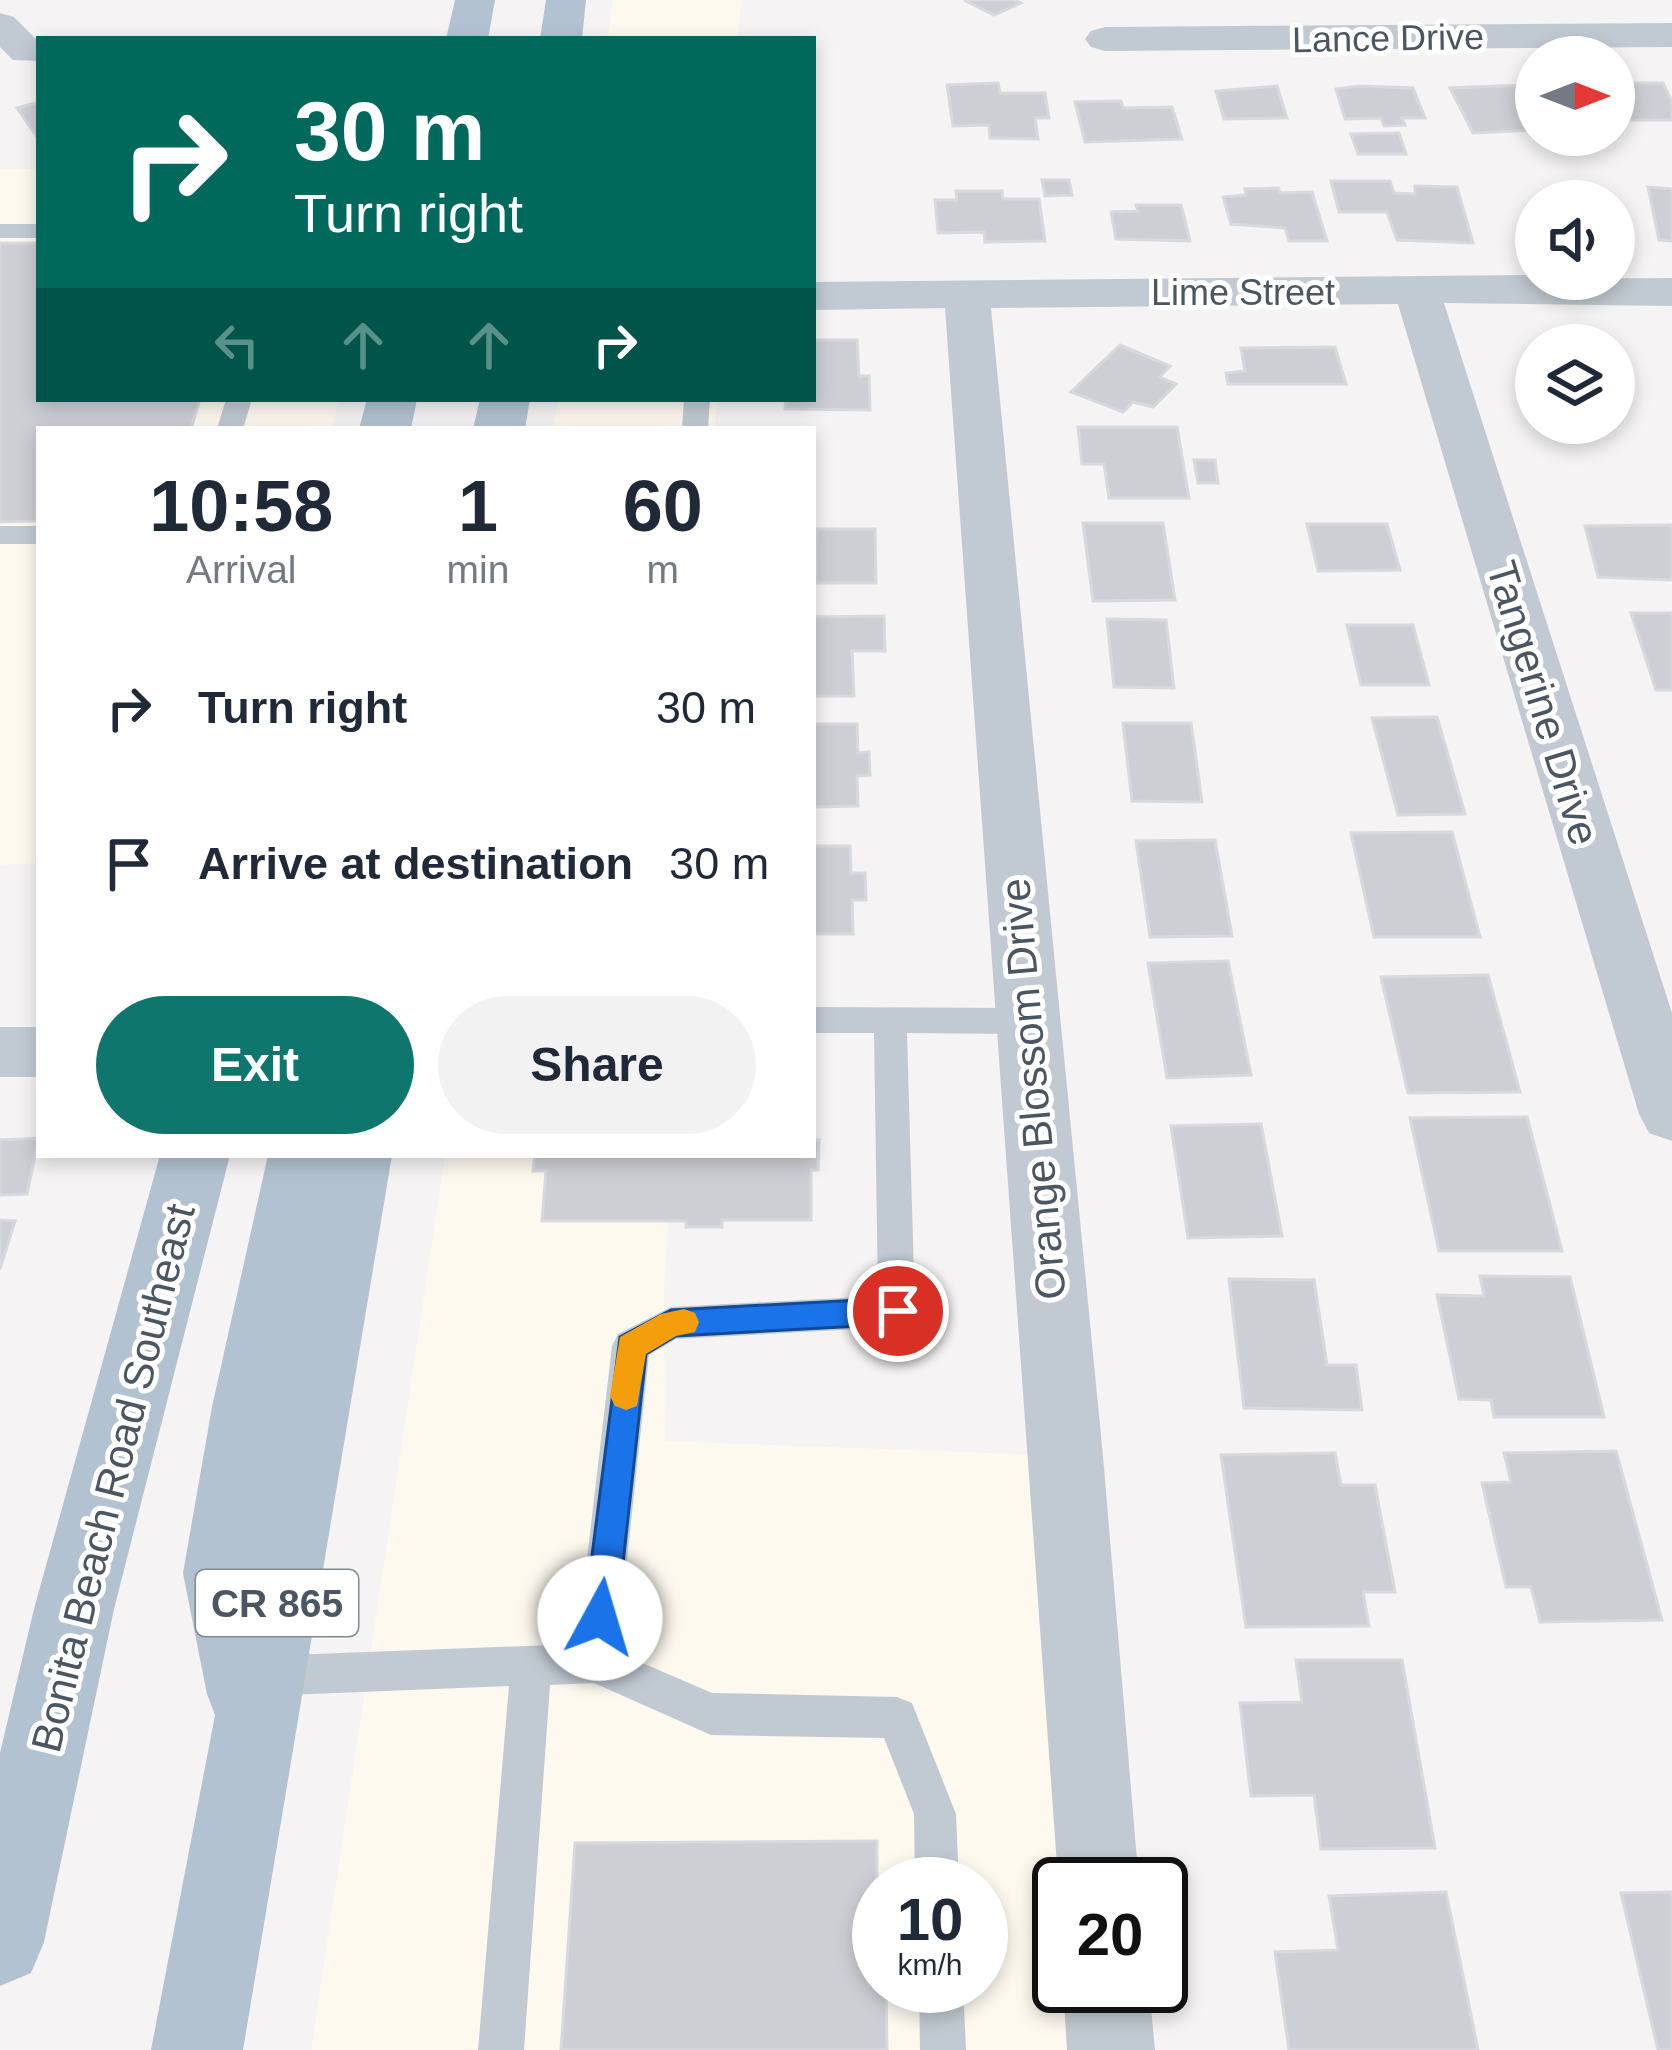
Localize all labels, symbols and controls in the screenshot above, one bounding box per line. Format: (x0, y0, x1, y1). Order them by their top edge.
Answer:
street label: Lance Drive (1292, 16, 1484, 60)
north arrow (1515, 36, 1635, 156)
map controls (1515, 36, 1635, 444)
icon: right (96, 84, 252, 240)
text: 30 m (294, 84, 485, 178)
button: sound (1515, 180, 1635, 300)
text: Turn right (294, 183, 523, 243)
street label: Lime Street (1151, 272, 1335, 313)
icon: left (204, 312, 270, 378)
icon: ahead (330, 312, 396, 378)
icon: ahead (456, 312, 522, 378)
icon: right (582, 312, 648, 378)
button: layers (1515, 324, 1635, 444)
text: 10:58 (149, 466, 333, 546)
text: 1 (458, 466, 498, 546)
text: 60 (623, 466, 703, 546)
text: Arrival (186, 548, 297, 591)
text: min (447, 548, 509, 591)
text: m (646, 548, 679, 591)
street label: Tangerine Drive (1478, 555, 1608, 851)
icon: right (96, 675, 162, 741)
text: Turn right (198, 682, 407, 733)
text: 30 m (656, 682, 756, 733)
icon: arrive (96, 831, 162, 897)
text: Arrive at destination (198, 838, 633, 889)
text: 30 m (669, 838, 769, 889)
street label: Orange Blossom Drive (991, 877, 1075, 1301)
button: Exit (96, 996, 414, 1134)
button: Share (438, 996, 756, 1134)
street label: Bonita Beach Road Southeast (22, 1199, 204, 1757)
pin (847, 1260, 949, 1362)
icon: arrive (865, 1278, 931, 1344)
position arrow (537, 1555, 663, 1681)
road number: CR 865 (196, 1570, 358, 1636)
speed limit sign: 20 (1032, 1857, 1188, 2013)
text: 10 (897, 1886, 963, 1953)
text: km/h (897, 1948, 963, 1981)

